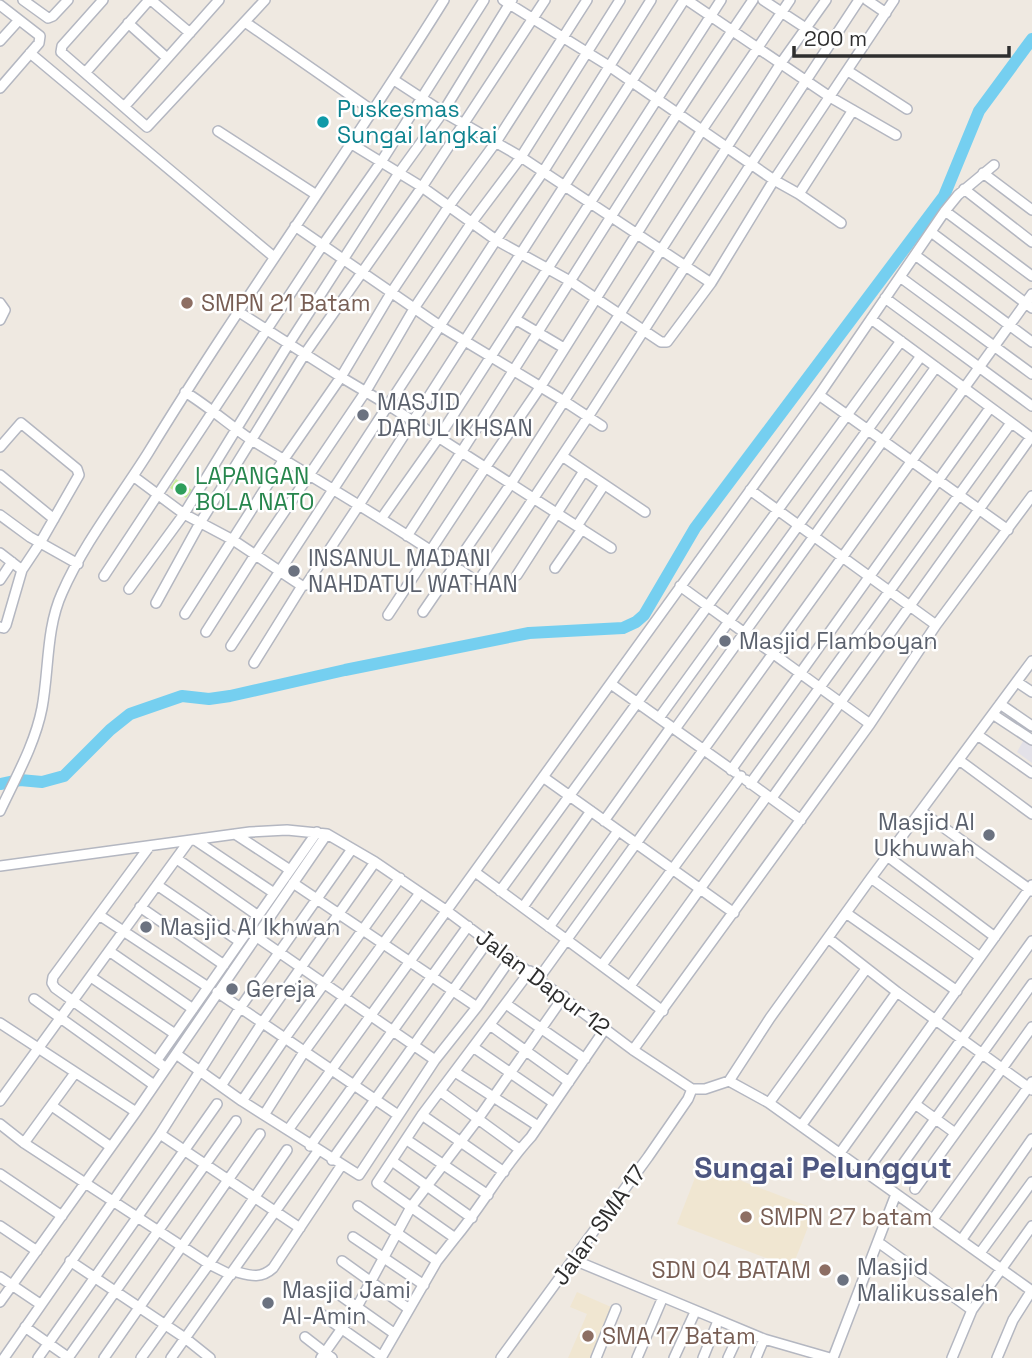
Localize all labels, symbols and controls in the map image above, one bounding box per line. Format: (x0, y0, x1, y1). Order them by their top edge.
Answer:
scale bar (794, 14, 1009, 58)
text: 200 m (804, 25, 867, 52)
place label: Puskesmas Sungai langkai (337, 94, 498, 150)
marker: Puskesmas Sungai langkai (315, 114, 331, 130)
place label: SMPN 21 Batam (201, 288, 371, 318)
marker: SMPN 21 Batam (179, 295, 195, 311)
place label: MASJID DARUL IKHSAN (377, 387, 533, 443)
marker: MASJID DARUL IKHSAN (355, 407, 371, 423)
place label: LAPANGAN BOLA NATO (195, 461, 314, 517)
marker: LAPANGAN BOLA NATO (173, 481, 189, 497)
place label: INSANUL MADANI NAHDATUL WATHAN (308, 543, 518, 599)
marker: INSANUL MADANI NAHDATUL WATHAN (286, 563, 302, 579)
place label: Masjid Flamboyan (739, 626, 938, 656)
marker: Masjid Flamboyan (717, 633, 733, 649)
place label: Masjid Al Ukhuwah (874, 807, 975, 863)
marker: Masjid Al Ukhuwah (981, 827, 997, 843)
place label: Masjid Al Ikhwan (160, 912, 340, 942)
marker: Masjid Al Ikhwan (138, 919, 154, 935)
street label: Jalan Dapur 12 (470, 922, 616, 1042)
place label: Gereja (246, 974, 316, 1004)
marker: Gereja (224, 981, 240, 997)
district label: Sungai Pelunggut (694, 1148, 952, 1187)
street label: Jalan SMA 17 (545, 1159, 653, 1291)
place label: SMPN 27 batam (760, 1202, 932, 1232)
marker: SMPN 27 batam (738, 1209, 754, 1225)
place label: Masjid Malikussaleh (857, 1252, 999, 1308)
place label: SDN 04 BATAM (652, 1255, 811, 1285)
marker: SDN 04 BATAM (817, 1262, 833, 1278)
marker: Masjid Malikussaleh (835, 1272, 851, 1288)
place label: Masjid Jami Al-Amin (282, 1275, 411, 1331)
marker: Masjid Jami Al-Amin (260, 1295, 276, 1311)
place label: SMA 17 Batam (602, 1321, 756, 1351)
marker: SMA 17 Batam (580, 1328, 596, 1344)

